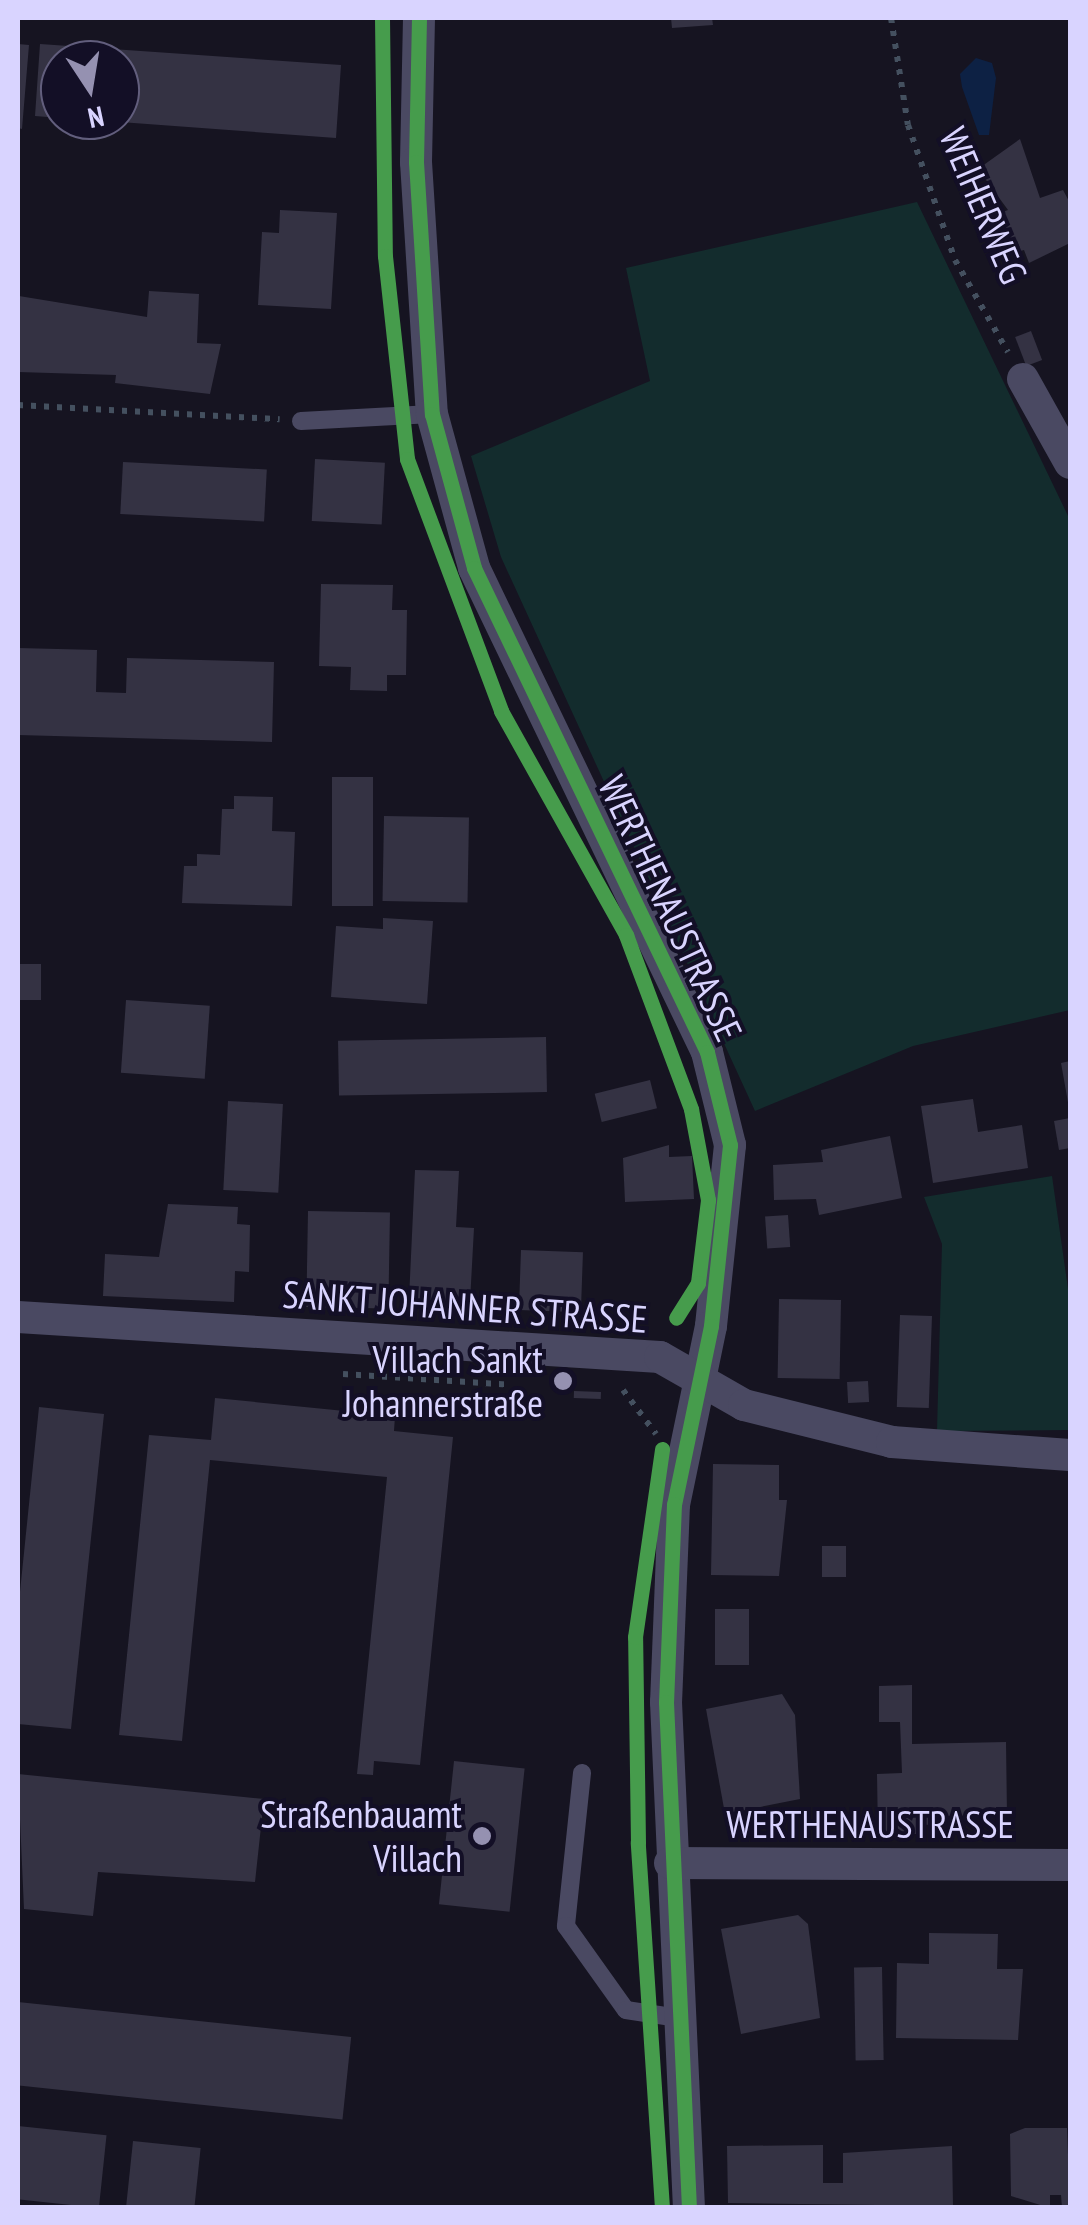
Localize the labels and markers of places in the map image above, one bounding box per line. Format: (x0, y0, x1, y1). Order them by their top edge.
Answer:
place label: Villach Sankt Johannerstraße (343, 1336, 543, 1426)
marker: Villach Sankt Johannerstraße (552, 1370, 574, 1392)
place label: Straßenbauamt Villach (260, 1791, 462, 1880)
marker: Straßenbauamt Villach (471, 1825, 493, 1847)

